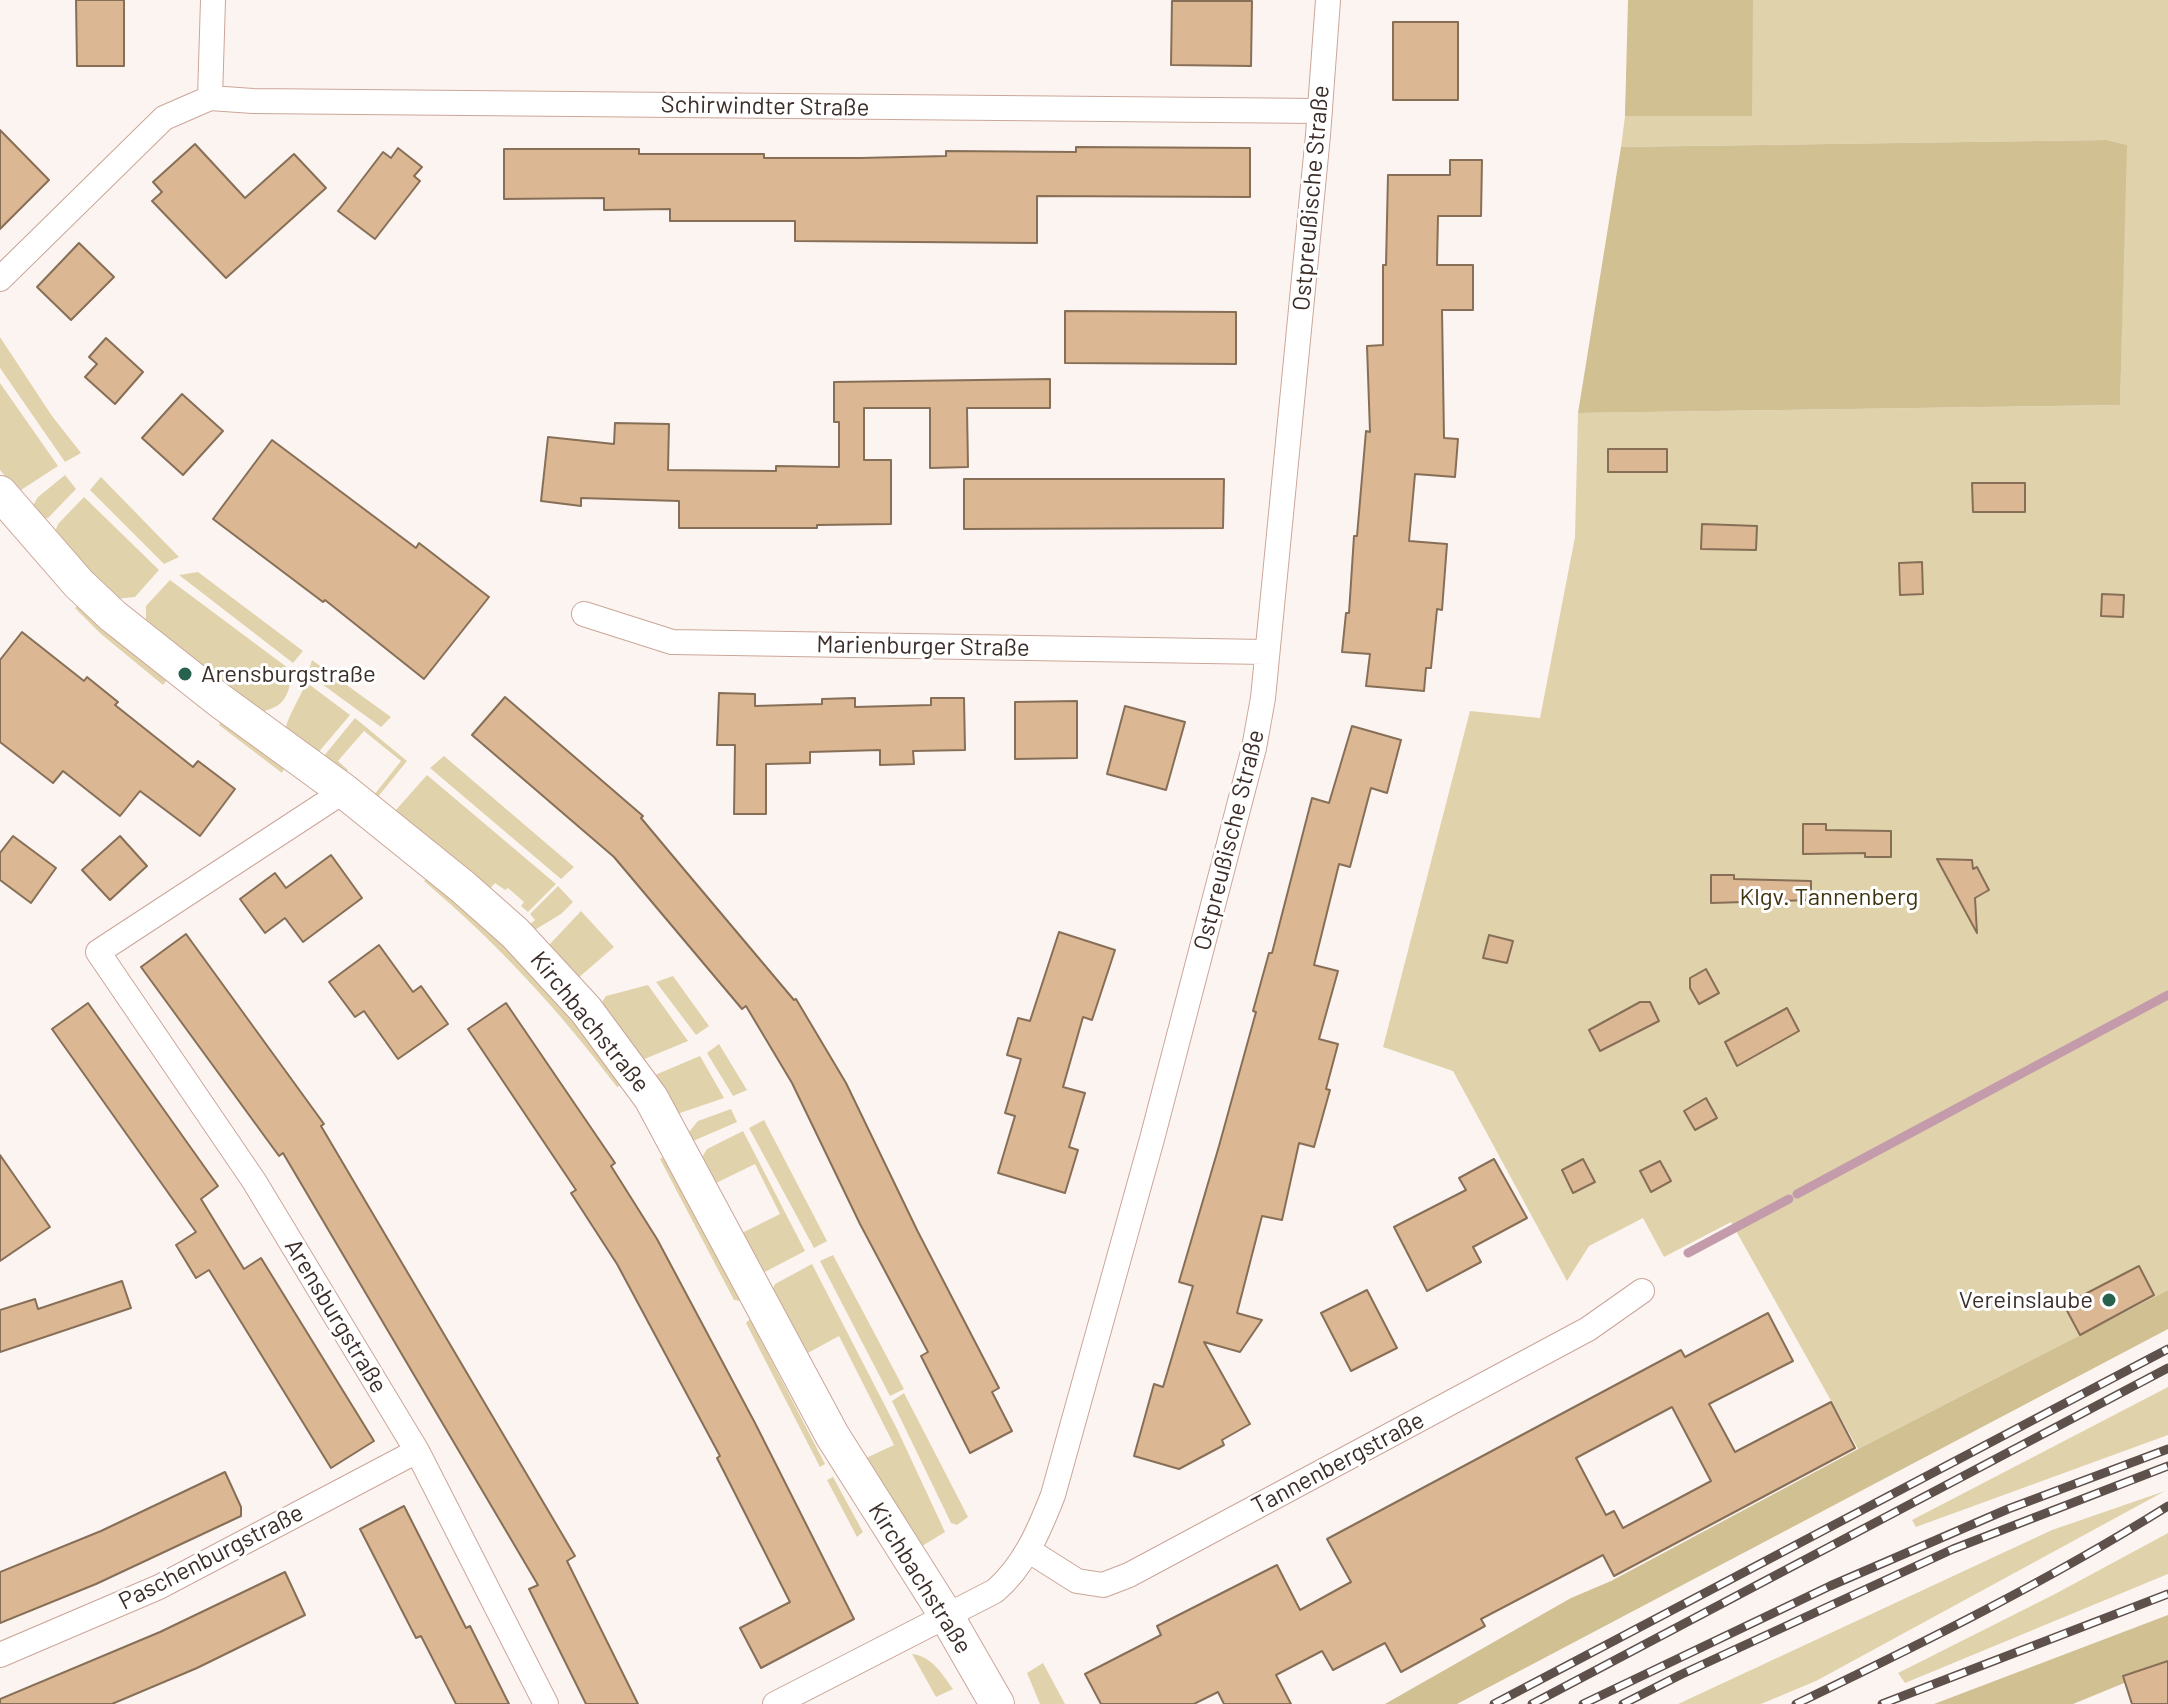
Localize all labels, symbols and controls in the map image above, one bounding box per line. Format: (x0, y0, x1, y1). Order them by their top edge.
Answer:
street label: Ostpreußische Straße (1287, 84, 1335, 312)
street label: Schirwindter Straße (660, 90, 870, 122)
street label: Marienburger Straße (816, 630, 1030, 662)
place label: Arensburgstraße (201, 660, 376, 688)
marker: Arensburgstraße (176, 665, 194, 683)
street label: Ostpreußische Straße (1188, 727, 1270, 953)
park label: Klgv. Tannenberg (1740, 883, 1918, 911)
street label: Kirchbachstraße (524, 946, 656, 1098)
street label: Arensburgstraße (279, 1234, 393, 1398)
place label: Vereinslaube (1959, 1286, 2093, 1314)
marker: Vereinslaube (2100, 1291, 2118, 1309)
street label: Tannenbergstraße (1247, 1405, 1429, 1521)
street label: Kirchbachstraße (862, 1497, 978, 1659)
street label: Paschenburgstraße (114, 1498, 308, 1616)

